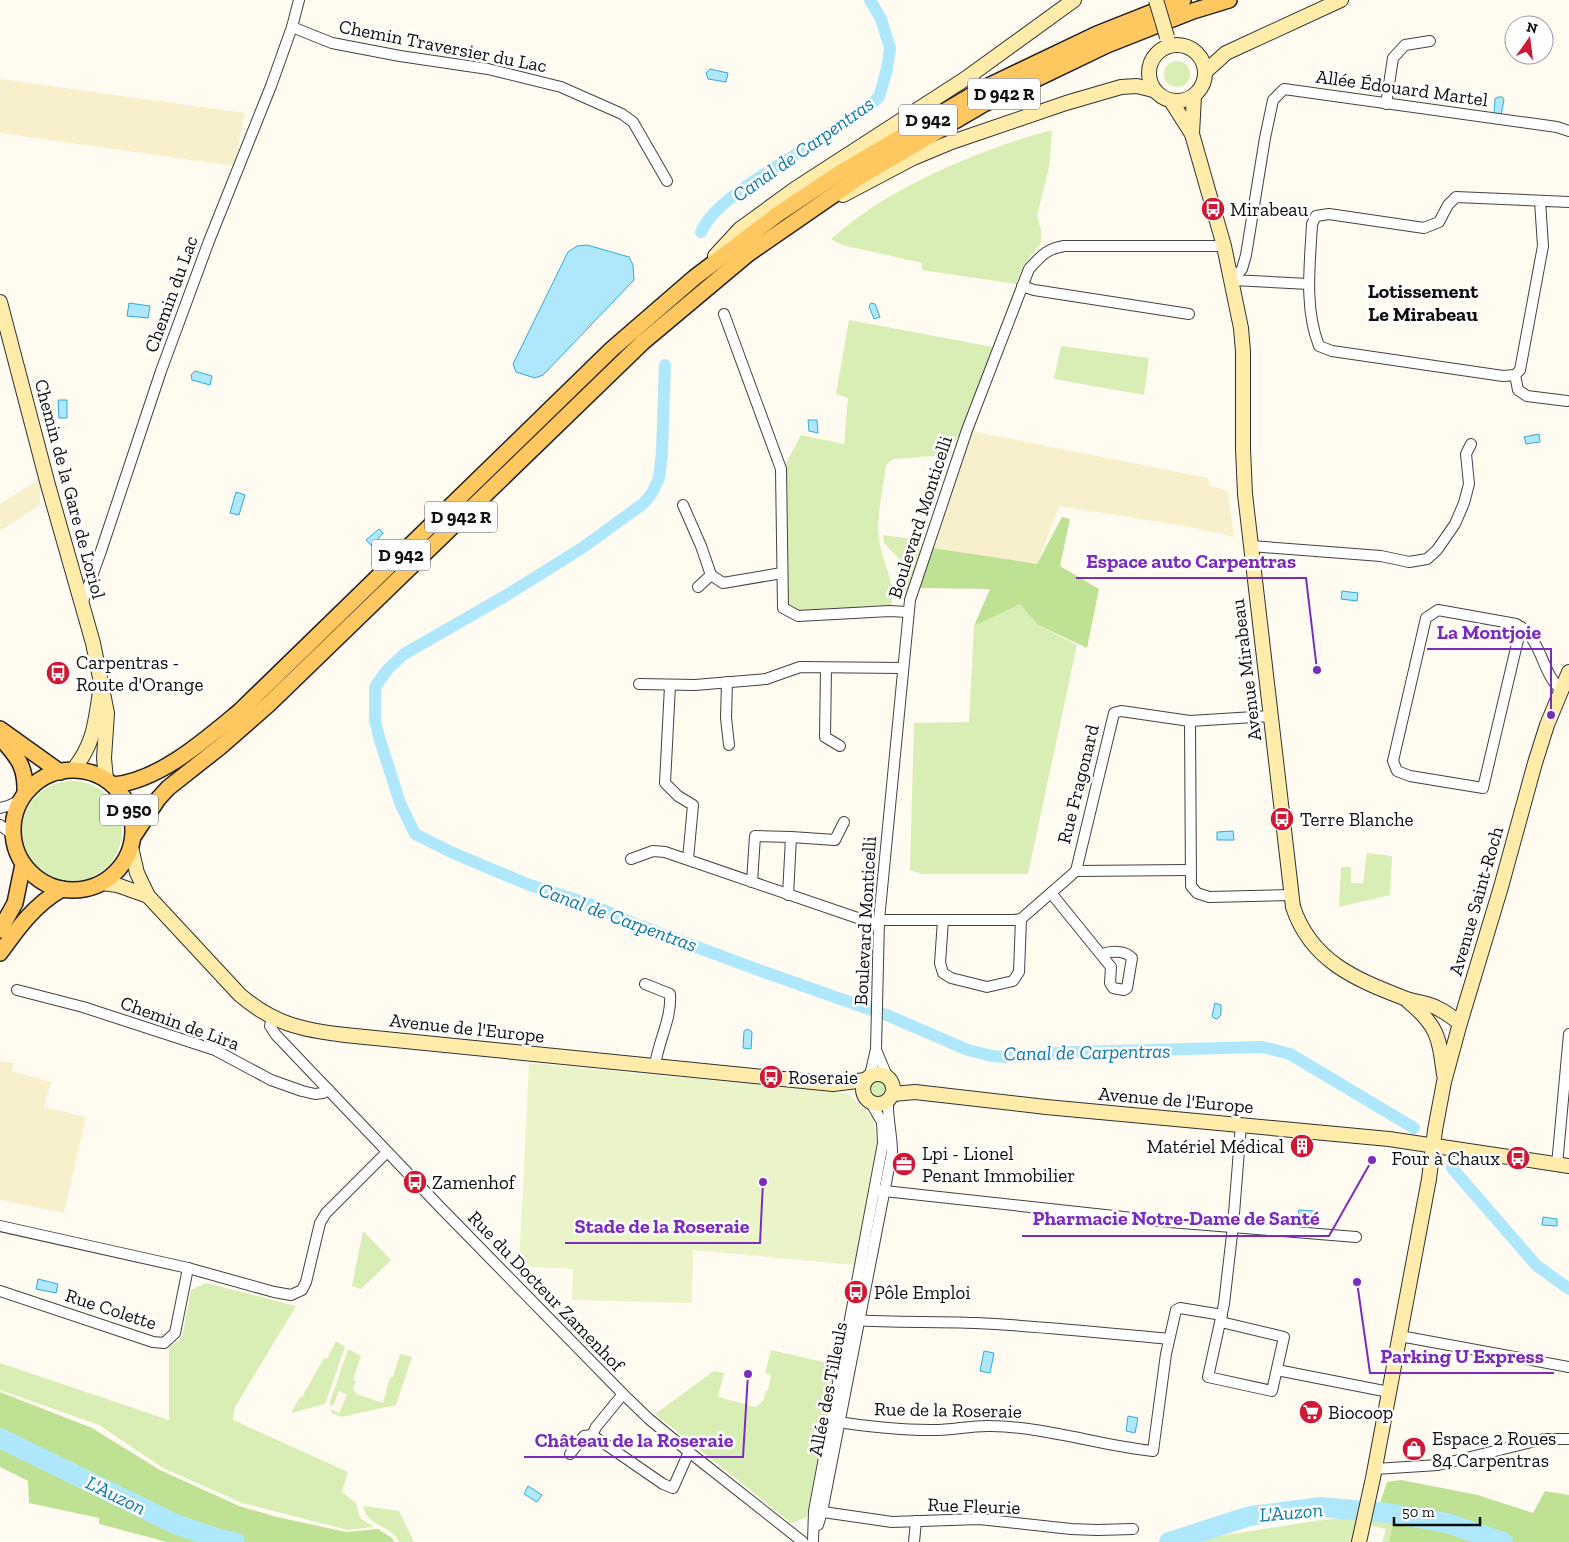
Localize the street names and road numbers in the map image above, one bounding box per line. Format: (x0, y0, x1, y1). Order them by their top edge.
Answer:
street label: Chemin Traversier du Lac (337, 15, 549, 77)
street label: Allée Édouard Martel (1315, 65, 1489, 111)
road number: D 942 R (968, 78, 1040, 110)
road number: D 942 (899, 104, 957, 136)
street label: Chemin du Lac (139, 232, 203, 355)
street label: Chemin de la Gare de Loriol (30, 377, 110, 601)
street label: Boulevard Monticelli (883, 433, 957, 601)
road number: D 942 R (425, 502, 497, 532)
road number: D 942 (372, 540, 430, 570)
street label: Avenue Mirabeau (1226, 597, 1266, 742)
street label: Rue Fragonard (1052, 721, 1104, 846)
road number: D 950 (100, 794, 158, 826)
street label: Avenue Saint-Roch (1444, 824, 1508, 978)
street label: Boulevard Monticelli (849, 836, 881, 1006)
street label: Chemin de Lira (117, 991, 243, 1055)
street label: Avenue de l'Europe (388, 1008, 546, 1048)
street label: Avenue de l'Europe (1097, 1082, 1255, 1118)
street label: Rue du Docteur Zamenhof (463, 1206, 630, 1377)
street label: Rue Colette (62, 1283, 160, 1335)
street label: Allée des Tilleuls (804, 1320, 852, 1458)
street label: Rue de la Roseraie (874, 1397, 1022, 1423)
street label: Rue Fleurie (927, 1493, 1021, 1519)

